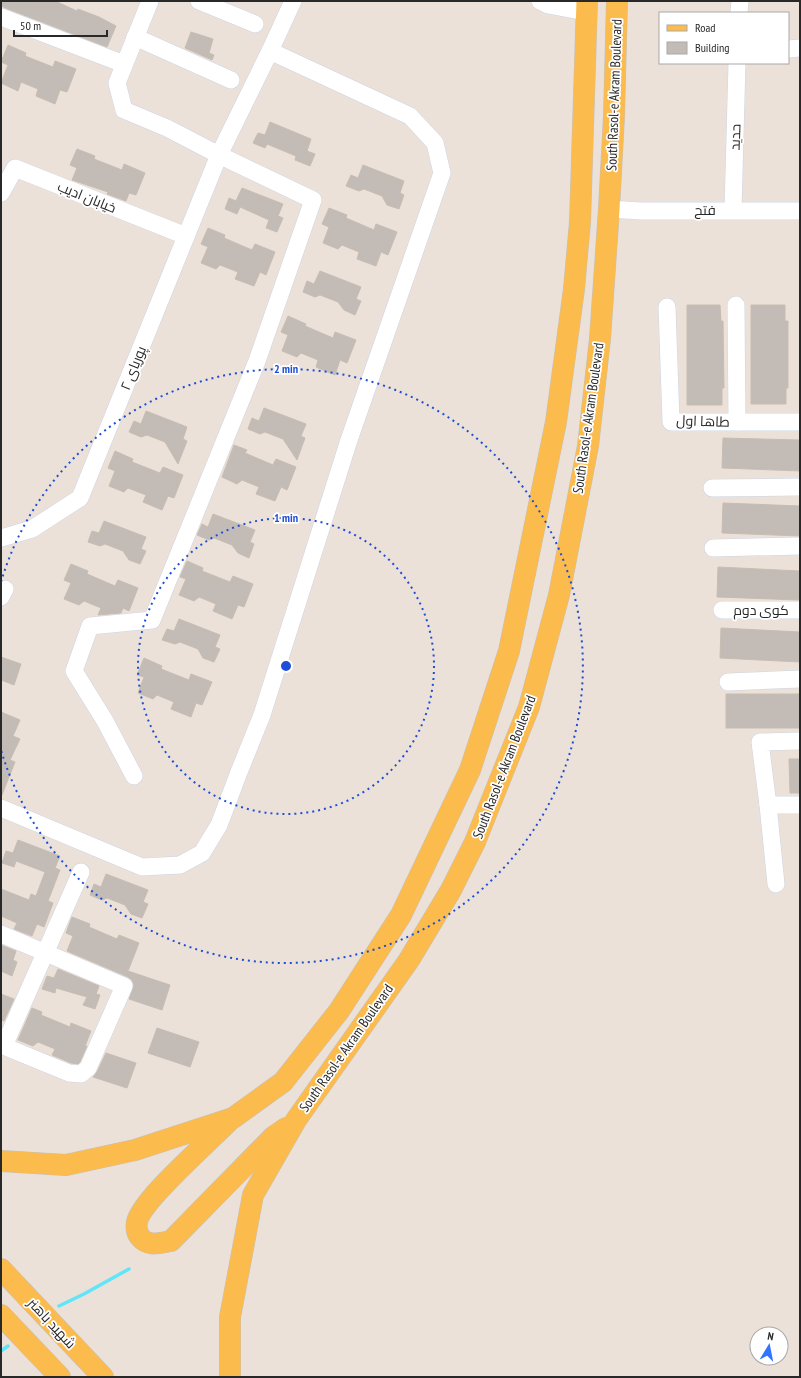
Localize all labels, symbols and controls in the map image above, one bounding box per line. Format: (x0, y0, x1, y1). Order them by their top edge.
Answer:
scale bar (14, 12, 107, 38)
legend (659, 12, 789, 64)
text: 50 m (20, 18, 41, 33)
street label: South Rasol-e Akram Boulevard (602, 19, 626, 171)
text: Road (695, 20, 715, 35)
text: Building (695, 40, 730, 55)
street label: حدید (726, 123, 744, 151)
street label: خیابان ادیب (55, 177, 119, 217)
street label: فتح (694, 201, 716, 219)
street label: South Rasol-e Akram Boulevard (569, 342, 607, 494)
street label: پوریای ۲ (116, 343, 151, 393)
text: 2 min (274, 361, 298, 376)
street label: طاها اول (676, 411, 730, 431)
text: 1 min (274, 510, 298, 525)
street label: کوی دوم (733, 601, 789, 620)
centre of rings (279, 659, 293, 673)
street label: South Rasol-e Akram Boulevard (468, 693, 540, 841)
street label: South Rasol-e Akram Boulevard (295, 981, 397, 1115)
street label: شهید باهنر (23, 1293, 80, 1352)
north arrow (749, 1326, 789, 1366)
text: N (767, 1329, 775, 1344)

